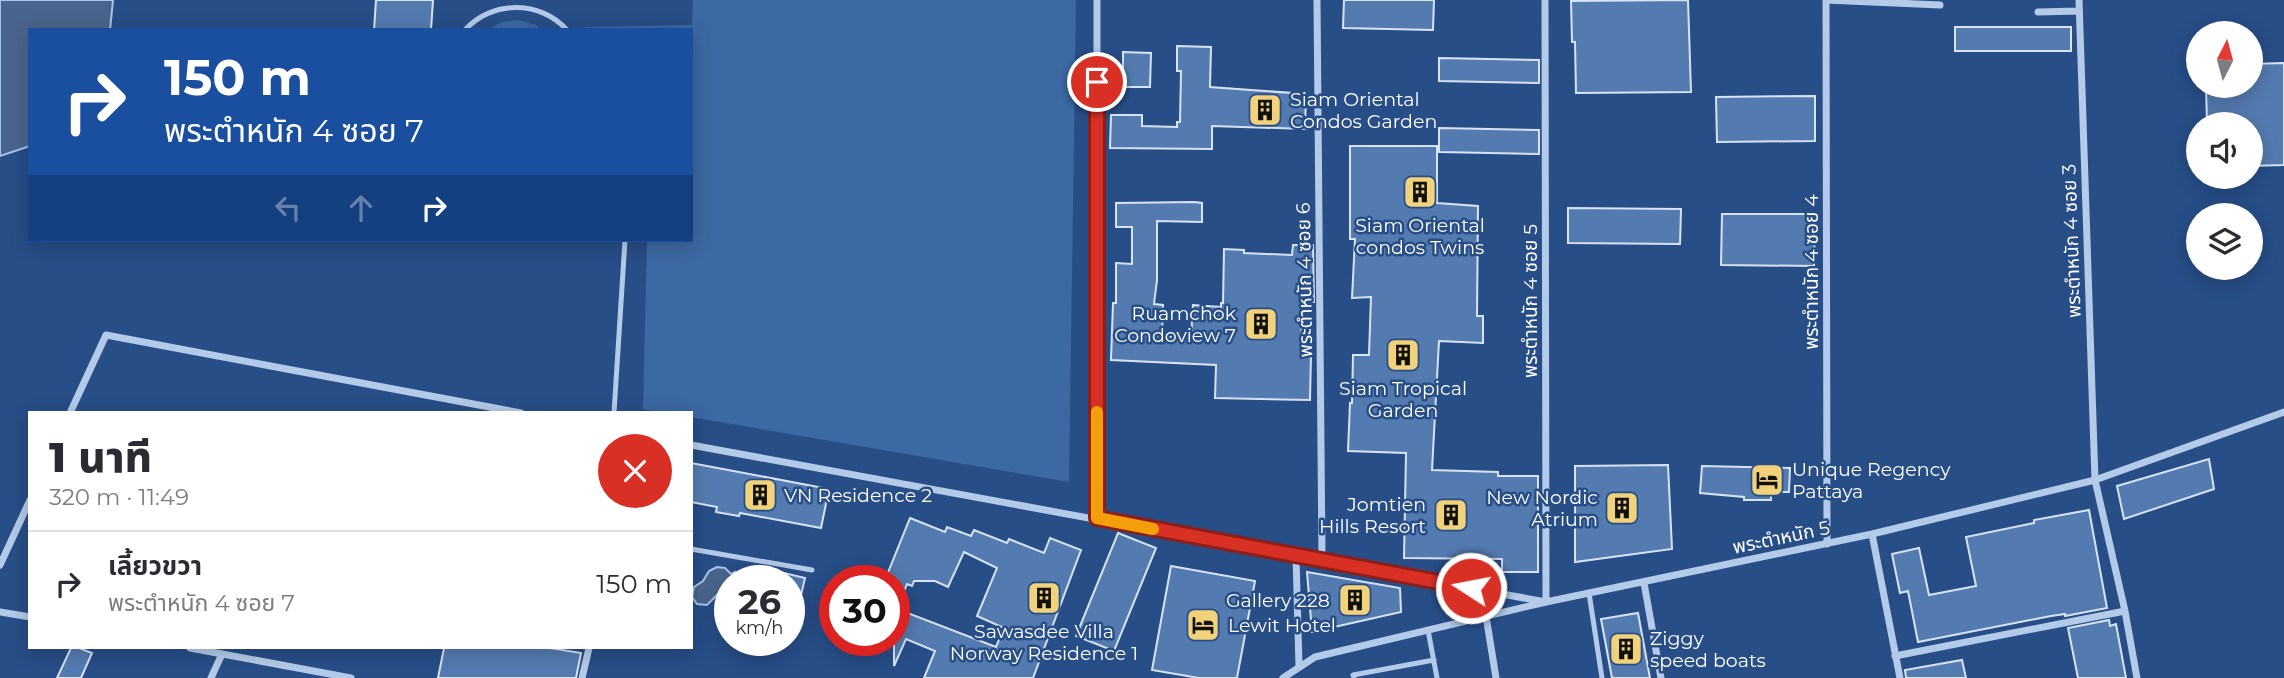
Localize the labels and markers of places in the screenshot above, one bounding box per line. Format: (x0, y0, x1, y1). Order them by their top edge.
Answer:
pin (1067, 52, 1127, 112)
place label: Siam Oriental Condos Garden (1290, 88, 1437, 133)
building icon: Siam Oriental Condos Garden (1246, 91, 1284, 129)
building icon: Siam Oriental condos Twins (1401, 173, 1439, 211)
place label: Siam Oriental condos Twins (1355, 214, 1485, 259)
place label: Ruamchok Condoview 7 (1114, 302, 1237, 347)
building icon: Ruamchok Condoview 7 (1242, 305, 1280, 343)
building icon: Siam Tropical Garden (1384, 336, 1422, 374)
place label: Siam Tropical Garden (1339, 377, 1467, 422)
place label: Unique Regency Pattaya (1792, 458, 1951, 503)
hotel icon: Unique Regency Pattaya (1748, 461, 1786, 499)
building icon: VN Residence 2 (741, 476, 779, 514)
place label: VN Residence 2 (784, 484, 932, 507)
place label: New Nordic Atrium (1486, 486, 1598, 531)
building icon: New Nordic Atrium (1603, 489, 1641, 527)
place label: Jomtien Hills Resort (1319, 493, 1426, 538)
building icon: Jomtien Hills Resort (1432, 496, 1470, 534)
building icon: Sawasdee Villa Norway Residence 1 (1025, 579, 1063, 617)
building icon: Gallery 228 (1336, 581, 1374, 619)
place label: Gallery 228 (1226, 589, 1330, 612)
hotel icon: Lewit Hotel (1184, 606, 1222, 644)
place label: Lewit Hotel (1228, 614, 1336, 637)
place label: Sawasdee Villa Norway Residence 1 (950, 620, 1138, 665)
place label: Ziggy speed boats (1650, 627, 1766, 672)
building icon: Ziggy speed boats (1607, 630, 1645, 668)

